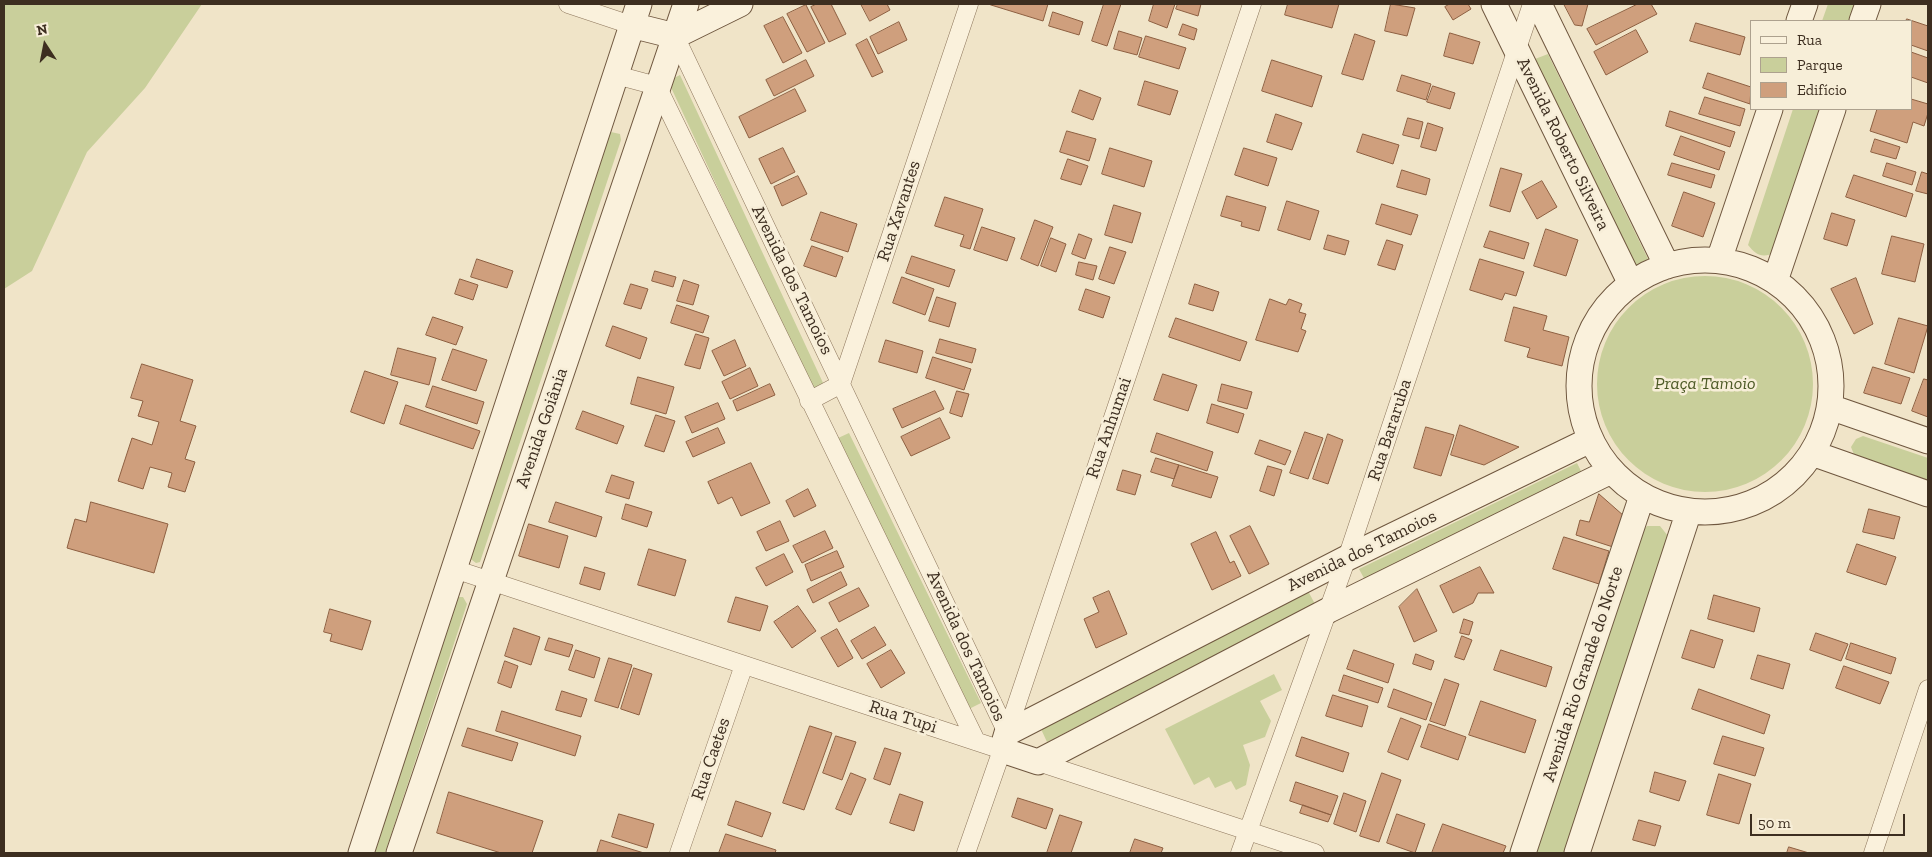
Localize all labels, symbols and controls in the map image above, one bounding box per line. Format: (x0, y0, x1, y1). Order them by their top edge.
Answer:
north arrow (20, 20, 70, 70)
text: N (35, 20, 49, 39)
legend (1750, 20, 1912, 110)
text: Rua (1797, 31, 1822, 49)
street label: Avenida Roberto Silveira (1512, 54, 1614, 234)
text: Parque (1797, 56, 1843, 74)
text: Edifício (1797, 81, 1847, 99)
street label: Rua Xavantes (873, 158, 925, 264)
street label: Avenida dos Tamoios (746, 202, 838, 358)
street label: Avenida Goiânia (511, 365, 573, 491)
park label: Praça Tamoio (1654, 373, 1756, 395)
street label: Rua Anhumai (1082, 375, 1136, 481)
street label: Rua Bararuba (1363, 376, 1417, 484)
street label: Avenida dos Tamoios (1284, 505, 1440, 597)
street label: Avenida Rio Grande do Norte (1538, 564, 1628, 784)
street label: Avenida dos Tamoios (922, 567, 1010, 725)
street label: Rua Tupi (866, 696, 940, 738)
street label: Rua Caetes (687, 715, 735, 803)
scale bar (1752, 804, 1907, 836)
text: 50 m (1758, 814, 1791, 832)

